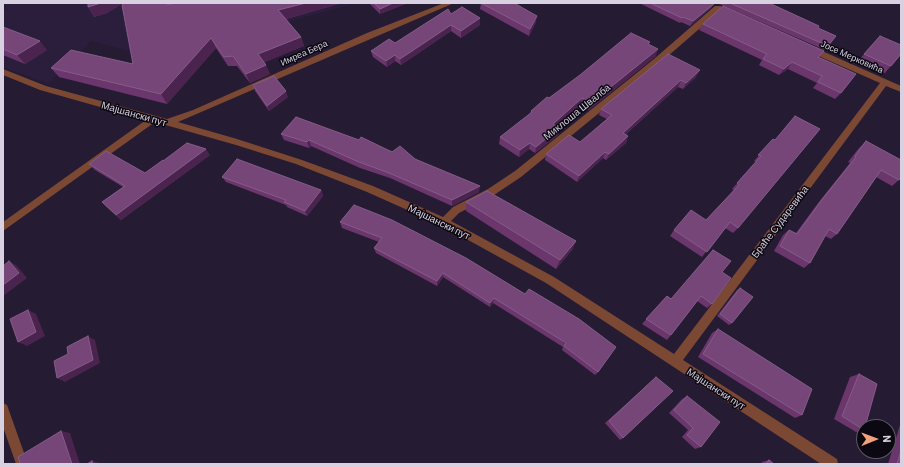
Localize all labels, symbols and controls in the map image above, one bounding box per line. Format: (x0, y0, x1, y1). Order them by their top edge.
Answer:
street label: Имреа Бера (279, 38, 329, 68)
street label: Јосе Мерковића (819, 38, 885, 76)
street label: Миклоша Швалба (541, 81, 613, 143)
street label: Мајшански пут (100, 99, 168, 129)
street label: Браће Сударевића (749, 184, 811, 260)
street label: Мајшански пут (406, 202, 472, 242)
street label: Мајшански пут (685, 366, 747, 412)
north arrow (856, 419, 896, 459)
text: N (881, 435, 894, 443)

